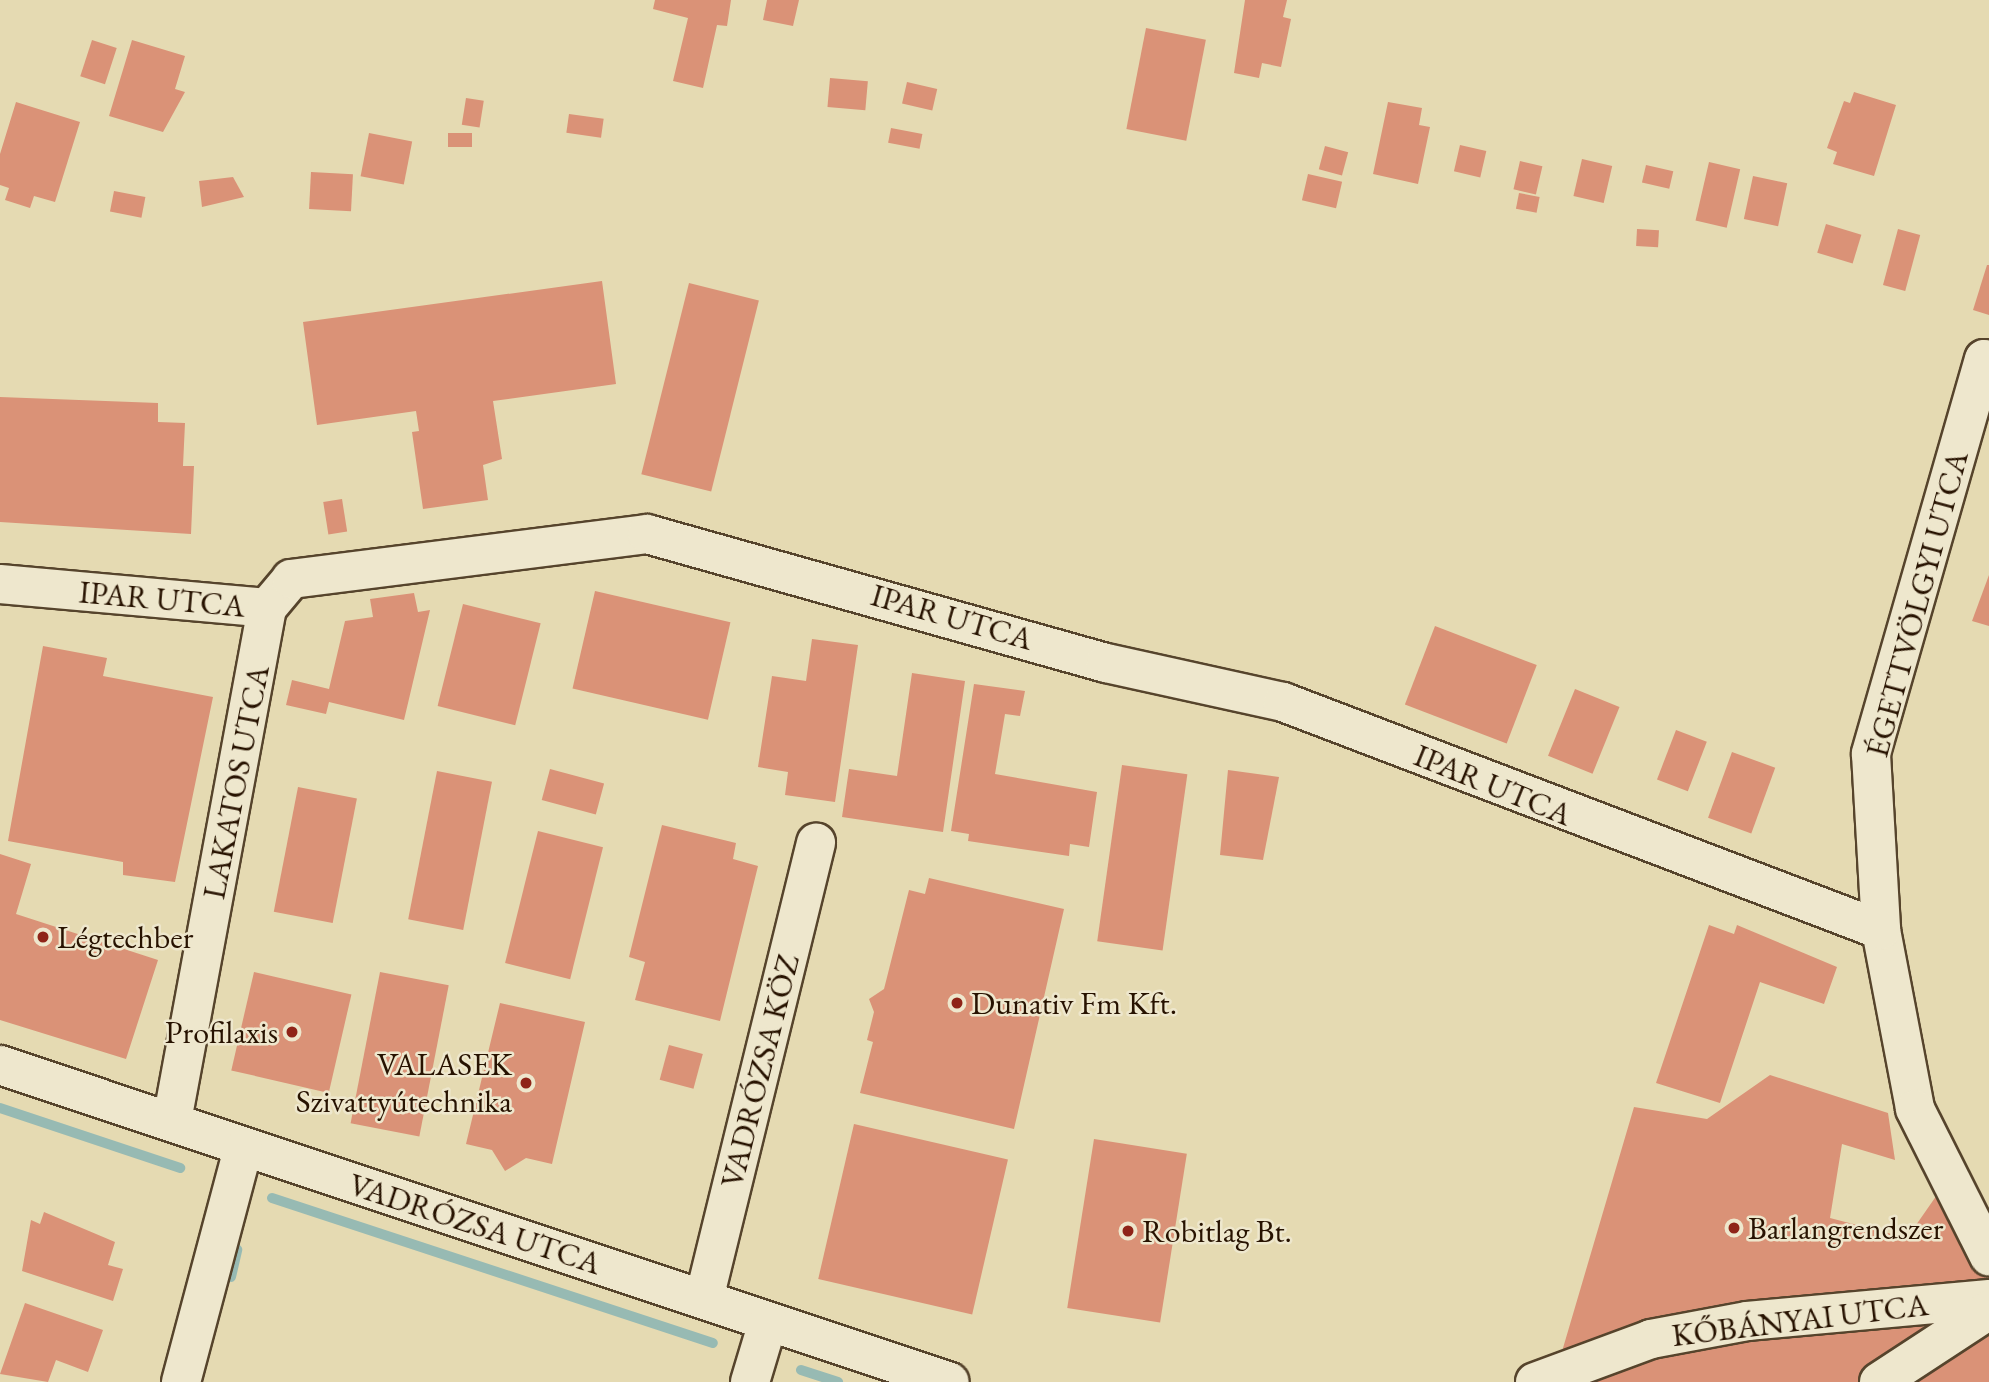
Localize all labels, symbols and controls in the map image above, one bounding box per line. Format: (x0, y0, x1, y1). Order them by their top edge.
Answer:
street label: ÉGETTVÖLGYI UTCA (1858, 447, 1976, 761)
street label: IPAR UTCA (77, 573, 247, 625)
street label: IPAR UTCA (867, 576, 1037, 658)
street label: LAKATOS UTCA (194, 662, 278, 902)
street label: IPAR UTCA (1409, 736, 1577, 834)
place label: Légtechber (57, 918, 193, 956)
marker: Légtechber (35, 929, 51, 945)
street label: VADRÓZSA KÖZ (712, 950, 808, 1192)
place label: Dunativ Fm Kft. (971, 984, 1177, 1022)
marker: Dunativ Fm Kft. (949, 995, 965, 1011)
place label: Profilaxis (165, 1013, 278, 1051)
marker: Profilaxis (284, 1024, 300, 1040)
place label: VALASEK Szivattyútechnika (296, 1046, 512, 1121)
marker: VALASEK Szivattyútechnika (518, 1075, 534, 1091)
street label: VADRÓZSA UTCA (344, 1165, 606, 1283)
place label: Barlangrendszer (1748, 1209, 1943, 1247)
place label: Robitlag Bt. (1142, 1212, 1292, 1250)
marker: Barlangrendszer (1726, 1220, 1742, 1236)
marker: Robitlag Bt. (1120, 1223, 1136, 1239)
street label: KŐBÁNYAI UTCA (1670, 1285, 1930, 1355)

